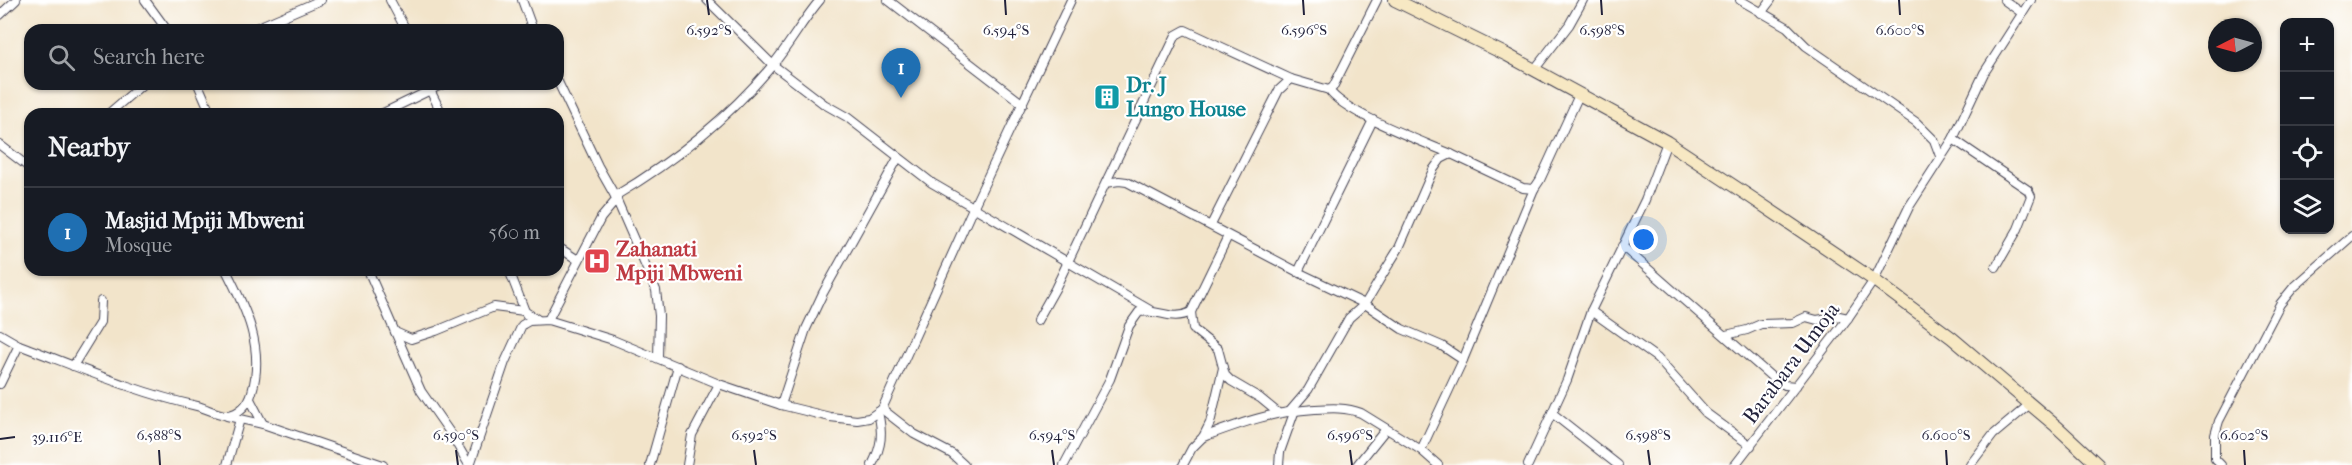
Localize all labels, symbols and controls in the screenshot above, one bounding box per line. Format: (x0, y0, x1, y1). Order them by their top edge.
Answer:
north arrow (2208, 18, 2262, 72)
map controls (2280, 18, 2334, 234)
button: + (2280, 18, 2334, 72)
text: 6.592°S (686, 21, 732, 39)
text: 6.594°S (983, 21, 1030, 39)
text: 6.596°S (1281, 21, 1327, 39)
text: 6.598°S (1579, 21, 1625, 39)
text: 6.600°S (1876, 21, 1925, 39)
search box (24, 24, 564, 90)
icon: search (45, 41, 78, 74)
text: Search here (93, 44, 205, 70)
pin: 1 (882, 48, 920, 98)
button: − (2280, 72, 2334, 126)
place label: Dr. J Lungo House (1126, 73, 1246, 121)
building icon: Dr. J Lungo House (1092, 82, 1122, 112)
button: locate (2280, 126, 2334, 180)
text: Nearby (48, 132, 130, 163)
button: layers (2280, 180, 2334, 234)
text: Masjid Mpiji Mbweni (105, 208, 305, 234)
text: 1 (64, 221, 71, 244)
text: 560 m (489, 221, 540, 244)
your location (1629, 225, 1658, 254)
text: Mosque (105, 234, 172, 257)
place label: Zahanati Mpiji Mbweni (615, 237, 743, 285)
hospital icon: Zahanati Mpiji Mbweni (582, 246, 612, 276)
street label: Barabara Umoja (1738, 298, 1844, 428)
text: 6.588°S (136, 426, 182, 444)
text: 6.590°S (433, 426, 479, 444)
text: 6.592°S (731, 426, 777, 444)
text: 6.594°S (1029, 426, 1076, 444)
text: 6.596°S (1327, 426, 1373, 444)
text: 6.598°S (1625, 426, 1671, 444)
text: 6.600°S (1922, 426, 1971, 444)
text: 6.602°S (2220, 426, 2268, 444)
text: 39.116°E (32, 428, 82, 446)

